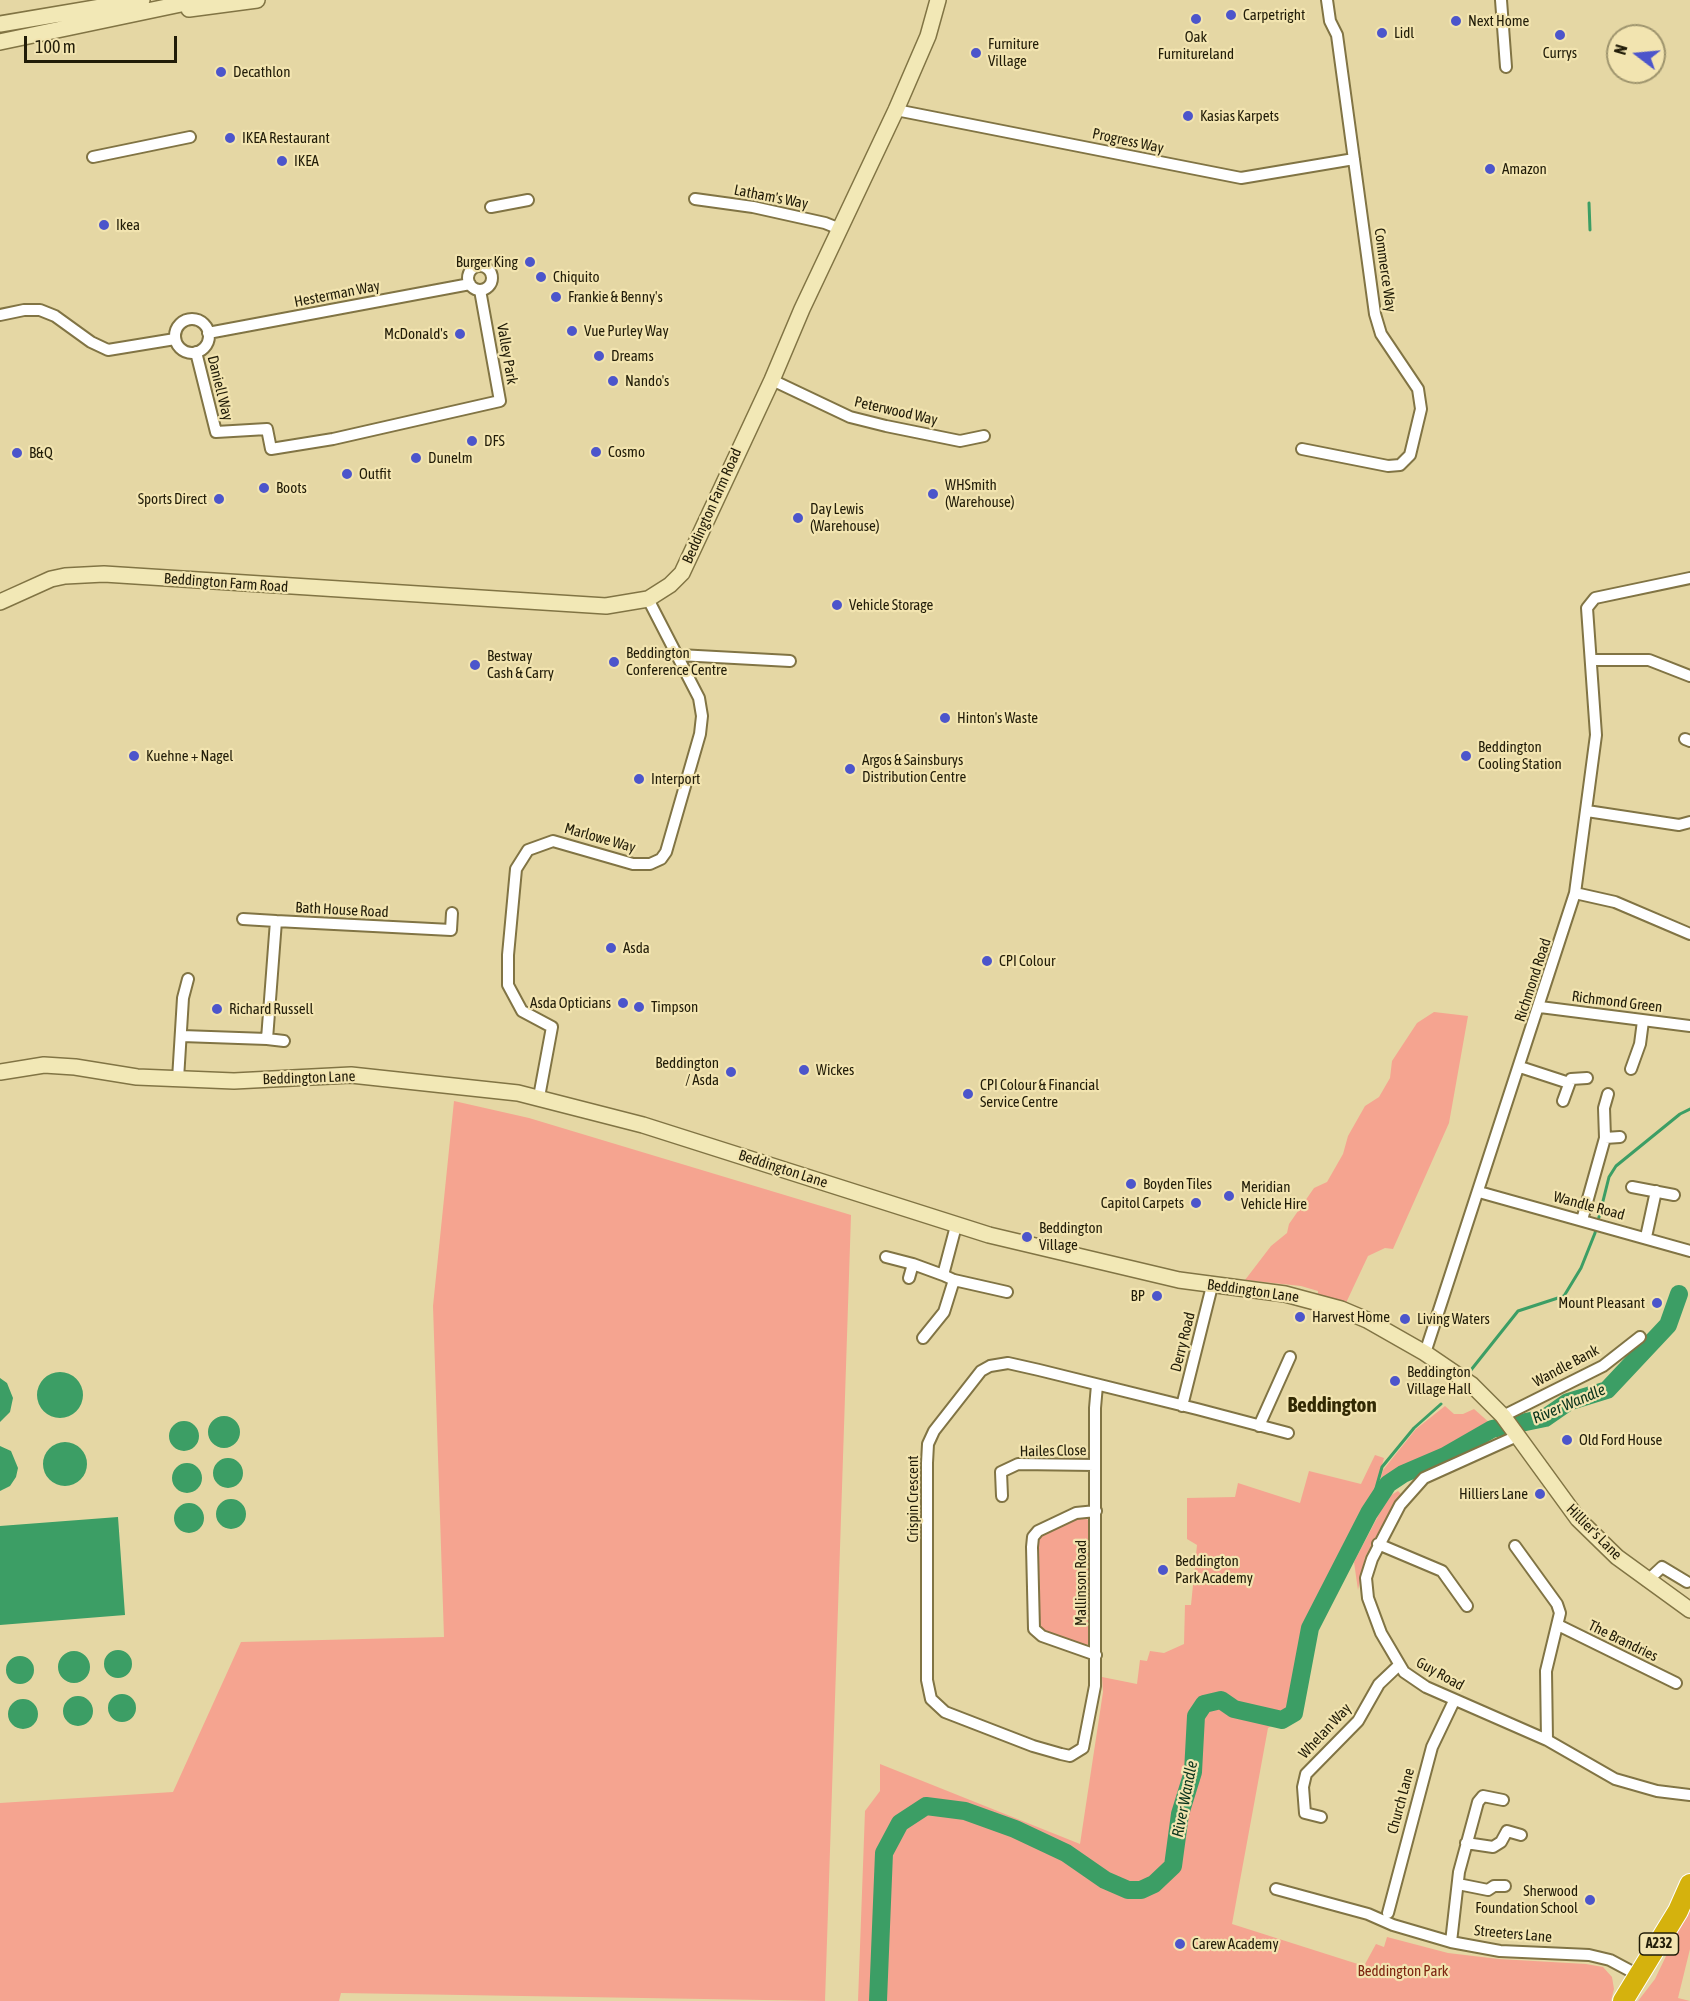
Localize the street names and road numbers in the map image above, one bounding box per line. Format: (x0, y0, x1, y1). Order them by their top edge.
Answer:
street label: Progress Way (1091, 125, 1165, 157)
street label: Latham's Way (732, 181, 810, 213)
street label: Commerce Way (1370, 227, 1400, 313)
street label: Hesterman Way (293, 277, 381, 311)
street label: Valley Park (493, 322, 521, 386)
street label: Daniell Way (203, 354, 237, 422)
street label: Peterwood Way (853, 393, 939, 429)
street label: Beddington Farm Road (678, 446, 746, 566)
street label: Beddington Farm Road (163, 570, 289, 596)
street label: Marlowe Way (562, 819, 638, 857)
street label: Bath House Road (295, 899, 389, 921)
street label: Richmond Road (1511, 936, 1555, 1024)
street label: Richmond Green (1571, 988, 1663, 1016)
street label: Beddington Lane (262, 1067, 356, 1089)
street label: Beddington Lane (736, 1146, 830, 1192)
street label: Wandle Road (1551, 1188, 1627, 1224)
street label: Beddington Lane (1206, 1276, 1300, 1306)
street label: Derry Road (1167, 1310, 1199, 1374)
street label: Wandle Bank (1530, 1341, 1602, 1391)
street label: Hailes Close (1019, 1441, 1087, 1461)
street label: Crispin Crescent (904, 1455, 922, 1543)
street label: Hillier's Lane (1562, 1500, 1626, 1564)
street label: Mallinson Road (1072, 1540, 1090, 1626)
street label: The Brandries (1585, 1616, 1661, 1666)
street label: Guy Road (1413, 1654, 1467, 1694)
street label: Whelan Way (1295, 1700, 1355, 1762)
street label: Church Lane (1384, 1766, 1418, 1836)
street label: Streeters Lane (1473, 1922, 1553, 1946)
road number: A232 (1640, 1933, 1678, 1955)

